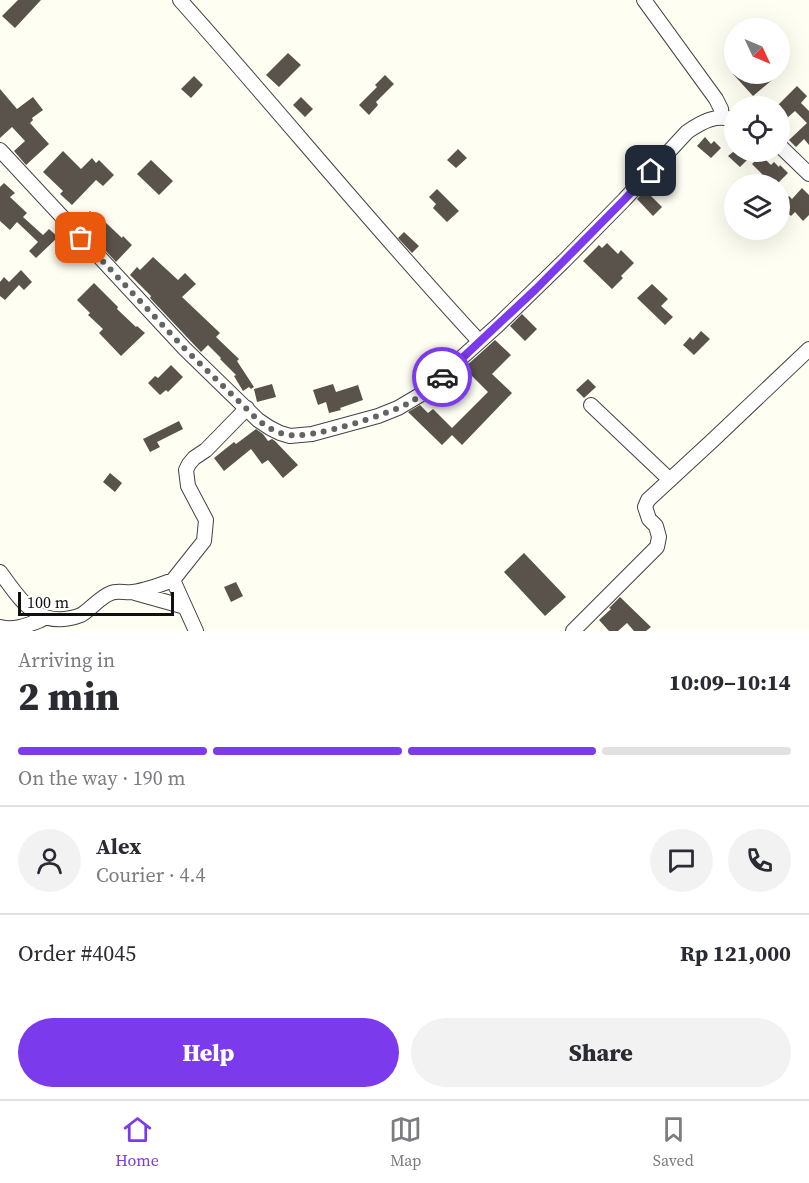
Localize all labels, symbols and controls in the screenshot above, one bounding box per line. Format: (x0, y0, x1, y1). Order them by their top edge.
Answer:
north arrow (724, 18, 790, 84)
map controls (724, 18, 790, 240)
button: locate (724, 96, 790, 162)
pin (625, 145, 676, 196)
icon: home (634, 154, 667, 187)
button: layers (724, 174, 790, 240)
pin (55, 212, 106, 263)
icon: bag (64, 221, 97, 254)
courier (412, 347, 472, 407)
icon: car (426, 361, 459, 394)
scale bar (18, 589, 174, 616)
text: 100 m (27, 591, 69, 613)
text: Arriving in (18, 646, 115, 674)
text: 10:09–10:14 (669, 667, 791, 697)
text: 2 min (18, 670, 120, 723)
text: On the way · 190 m (18, 764, 185, 792)
button: person (18, 829, 81, 892)
button: chat (650, 829, 713, 892)
button: phone (728, 829, 791, 892)
text: Alex (96, 831, 141, 861)
text: Courier · 4.4 (96, 861, 205, 889)
text: Order #4045 (18, 938, 136, 968)
text: Rp 121,000 (680, 938, 791, 968)
button: Help (18, 1018, 399, 1087)
button: Share (411, 1018, 791, 1087)
tab: Home (115, 1113, 159, 1171)
tab: Map (389, 1113, 422, 1171)
tab: Saved (653, 1113, 694, 1171)

